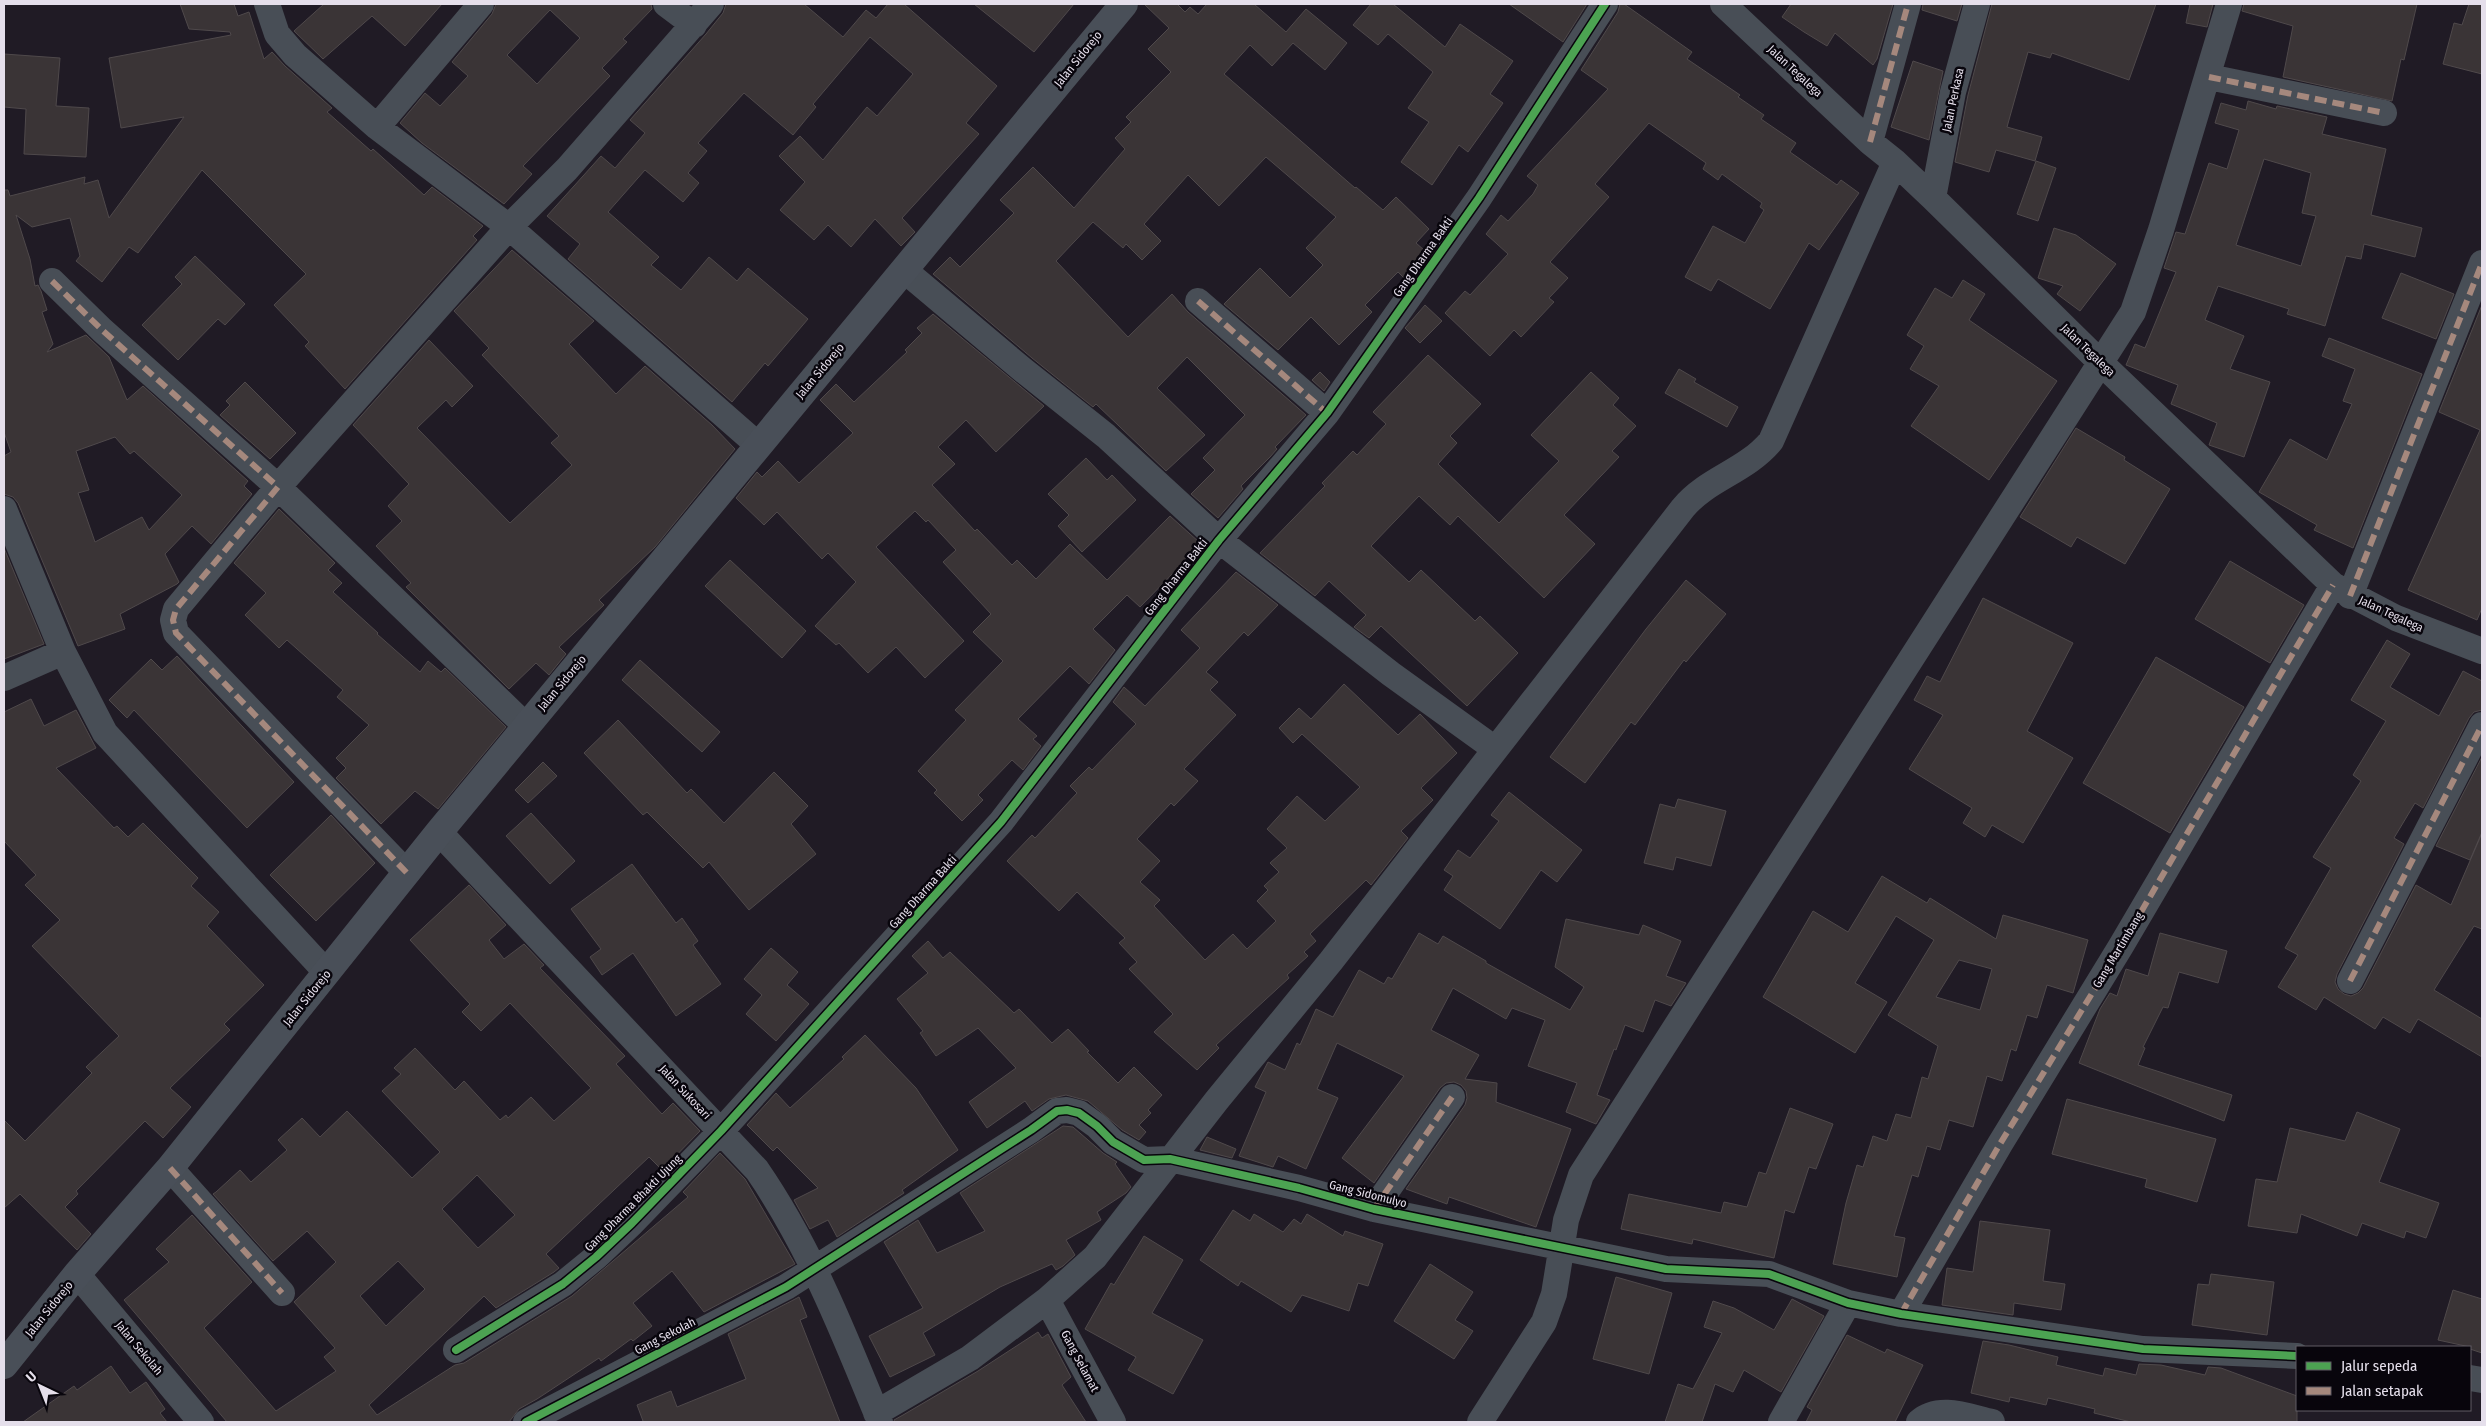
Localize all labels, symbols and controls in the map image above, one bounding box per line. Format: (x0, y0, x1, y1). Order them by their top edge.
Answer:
street label: Jalan Sidorejo (1051, 28, 1105, 90)
street label: Jalan Tegalega (1765, 42, 1825, 100)
street label: Jalan Perkasa (1939, 66, 1967, 133)
street label: Gang Dharma Bakti (1390, 215, 1456, 299)
street label: Jalan Tegalega (2058, 321, 2118, 379)
street label: Jalan Sidorejo (793, 340, 847, 402)
street label: Gang Dharma Bakti (1142, 536, 1210, 618)
street label: Jalan Tegalega (2357, 593, 2426, 635)
street label: Jalan Sidorejo (535, 652, 589, 714)
street label: Gang Dharma Bakti (886, 852, 960, 932)
street label: Gang Martimbang (2090, 909, 2146, 991)
street label: Jalan Sidorejo (280, 967, 334, 1029)
street label: Jalan Sukosari (656, 1062, 714, 1122)
street label: Gang Dharma Bhakti Ujung (582, 1151, 685, 1254)
street label: Gang Sidomulyo (1328, 1178, 1408, 1210)
street label: Jalan Sidorejo (22, 1278, 76, 1340)
street label: Gang Sekolah (632, 1315, 698, 1357)
street label: Jalan Sekolah (112, 1318, 166, 1378)
street label: Gang Selamat (1058, 1328, 1102, 1394)
legend (2296, 1346, 2471, 1411)
text: Jalur sepeda (2341, 1357, 2417, 1375)
north arrow (15, 1361, 65, 1411)
text: U (23, 1368, 40, 1386)
text: Jalan setapak (2341, 1382, 2423, 1400)

